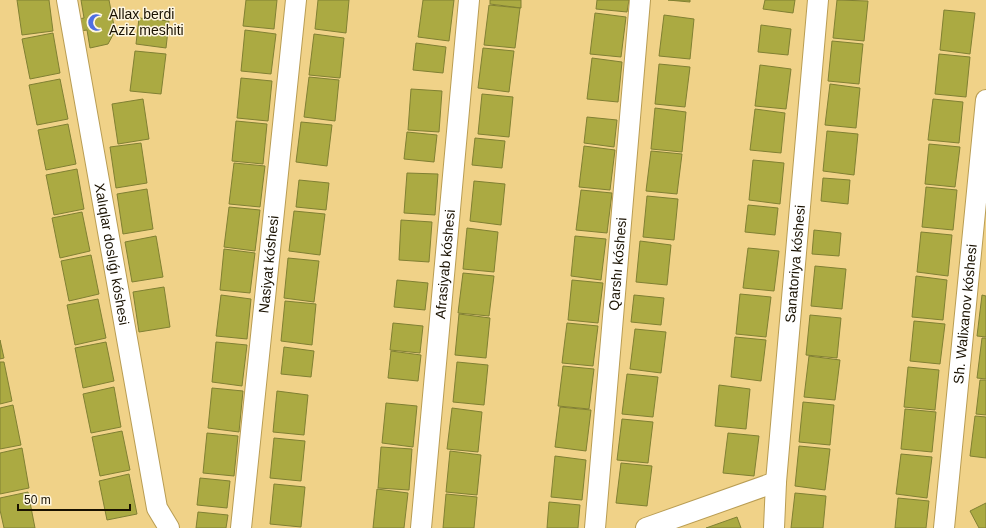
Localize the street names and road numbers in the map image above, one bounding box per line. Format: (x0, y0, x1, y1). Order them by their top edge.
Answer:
street label: Xalıqlar doslıǵı kóshesi (92, 182, 132, 326)
street label: Sanatoriya kóshesi (782, 204, 808, 324)
street label: Afrasiyab kóshesi (432, 209, 458, 320)
street label: Nasiyat kóshesi (255, 215, 281, 314)
street label: Qarshı kóshesi (606, 217, 629, 311)
street label: Sh. Walixanov kóshesi (950, 243, 980, 385)

